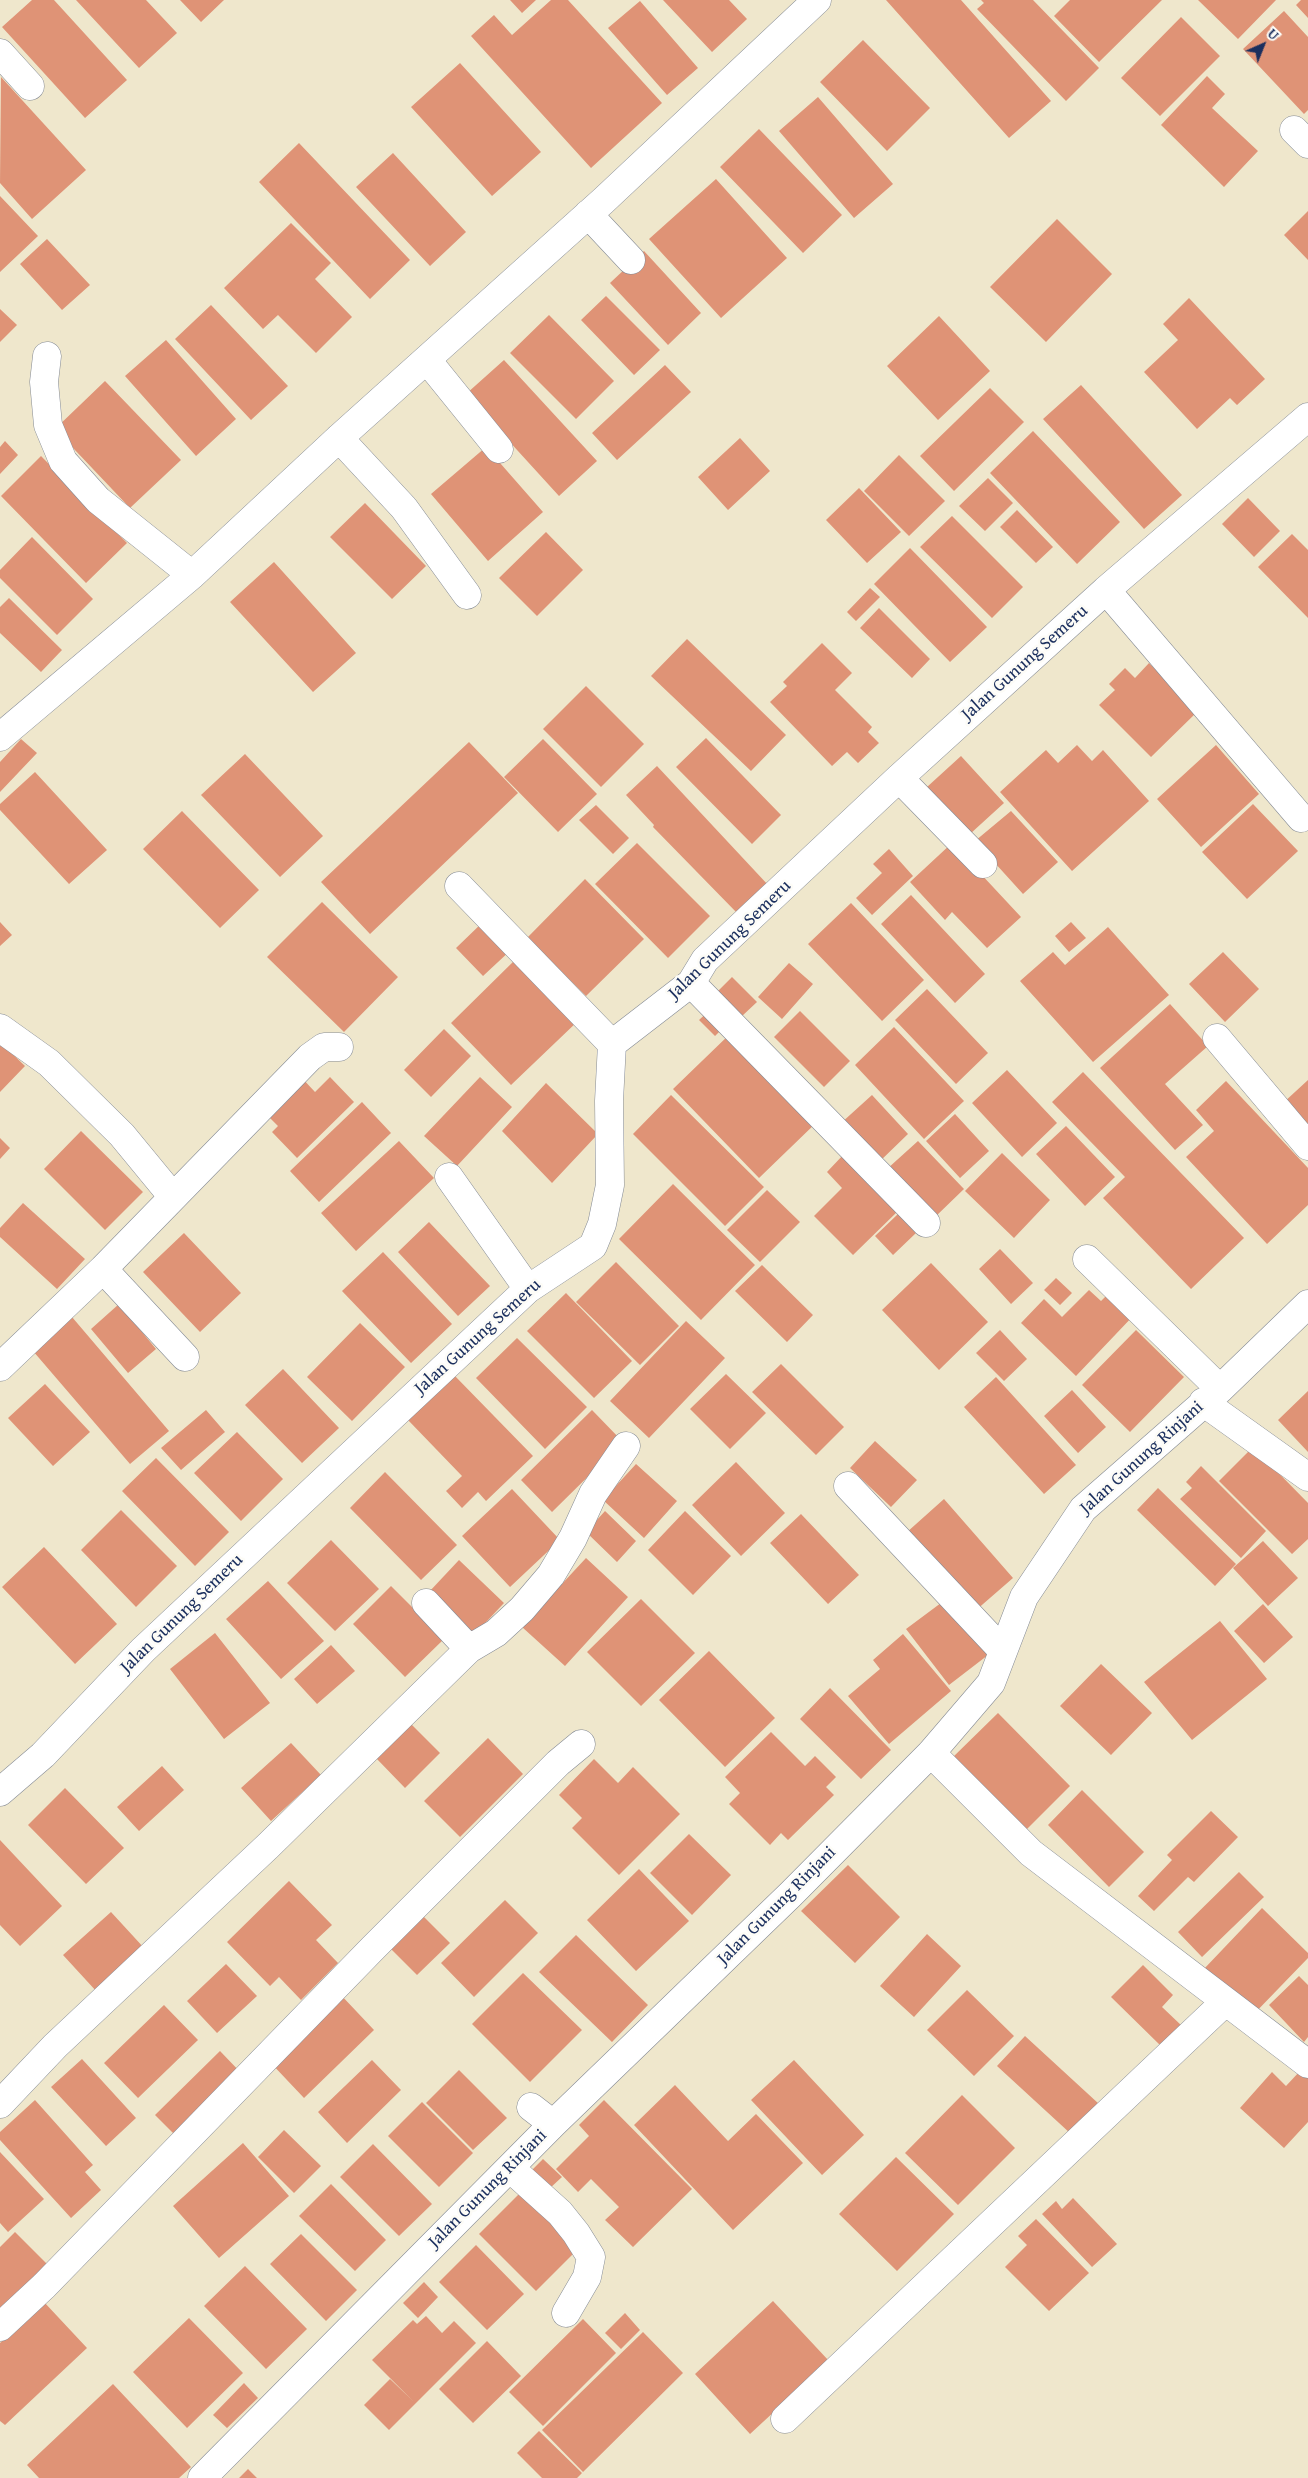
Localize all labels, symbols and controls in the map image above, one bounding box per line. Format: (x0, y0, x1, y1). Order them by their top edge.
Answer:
north arrow (1238, 20, 1288, 70)
text: U (1263, 24, 1284, 45)
street label: Jalan Gunung Semeru (957, 601, 1093, 725)
street label: Jalan Gunung Semeru (664, 876, 796, 1004)
street label: Jalan Gunung Semeru (410, 1275, 546, 1399)
street label: Jalan Gunung Rinjani (1076, 1397, 1208, 1519)
street label: Jalan Gunung Semeru (116, 1550, 248, 1678)
street label: Jalan Gunung Rinjani (713, 1842, 841, 1970)
street label: Jalan Gunung Rinjani (424, 2125, 552, 2253)

